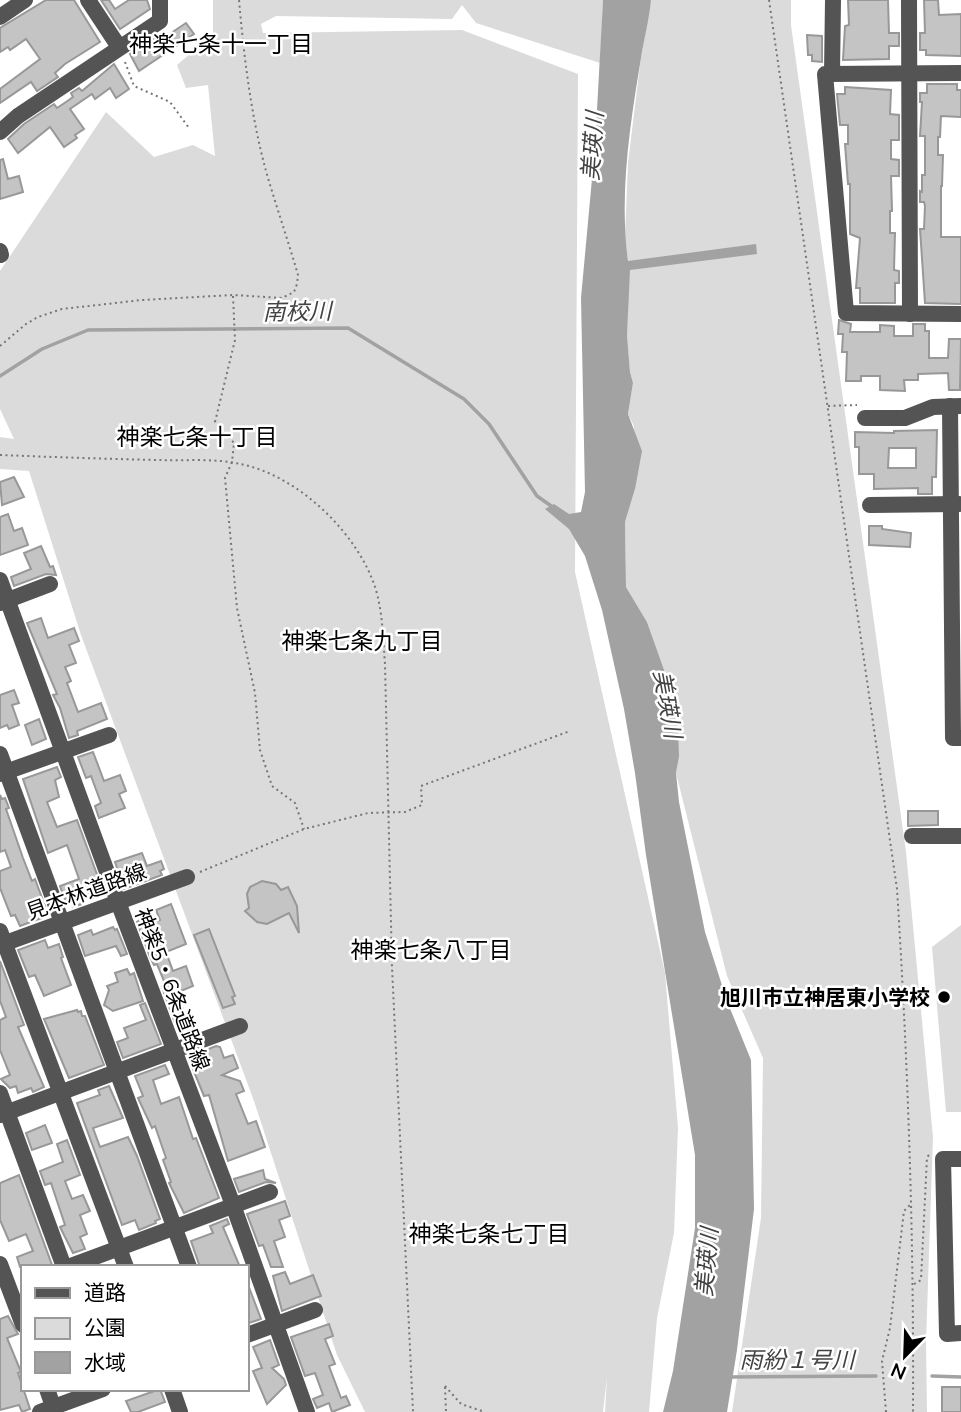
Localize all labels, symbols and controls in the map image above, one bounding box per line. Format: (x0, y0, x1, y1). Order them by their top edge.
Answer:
district label: 神楽七条十一丁目 (129, 29, 313, 58)
water label: 美瑛川 (575, 108, 609, 181)
water label: 南校川 (262, 296, 335, 326)
district label: 神楽七条十丁目 (117, 422, 278, 451)
district label: 神楽七条九丁目 (282, 626, 443, 655)
water label: 美瑛川 (648, 668, 689, 743)
street label: 見本林道路線 (22, 857, 150, 925)
street label: 神楽5・6条道路線 (130, 904, 216, 1074)
district label: 神楽七条八丁目 (351, 935, 512, 964)
place label: 旭川市立神居東小学校 (720, 984, 930, 1010)
marker: 旭川市立神居東小学校 (936, 989, 952, 1005)
district label: 神楽七条七丁目 (409, 1219, 570, 1248)
water label: 美瑛川 (689, 1223, 724, 1298)
legend (21, 1265, 248, 1391)
text: 道路 (84, 1279, 126, 1305)
text: 公園 (84, 1314, 126, 1340)
north arrow (870, 1321, 940, 1391)
water label: 雨紛１号川 (740, 1345, 858, 1374)
text: 水域 (84, 1349, 126, 1375)
text: N (887, 1358, 910, 1385)

